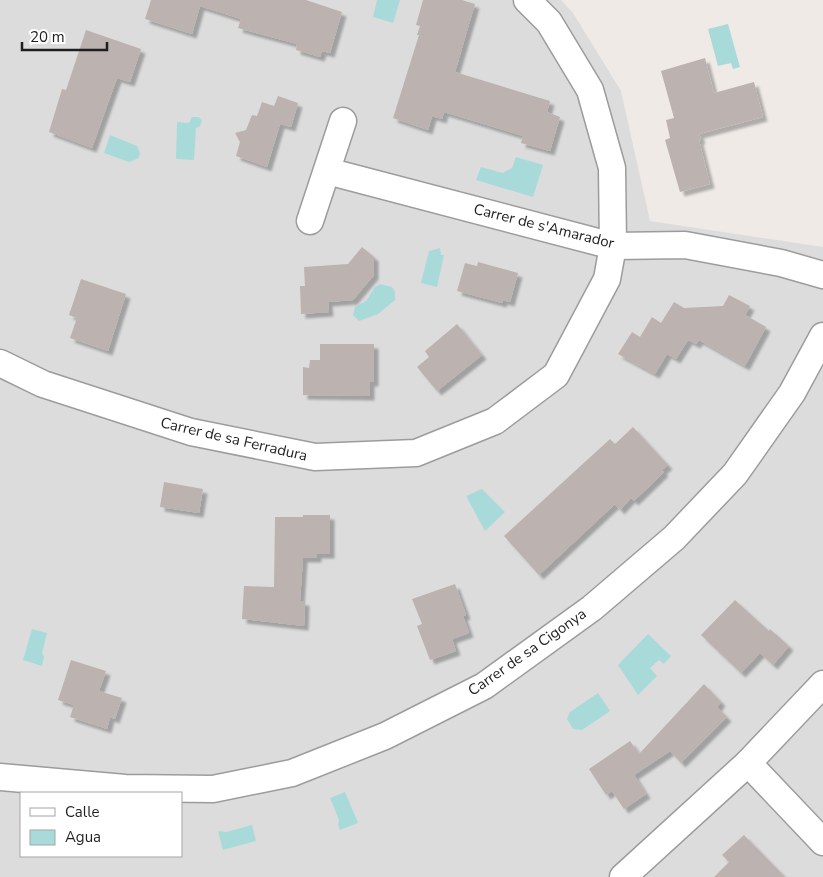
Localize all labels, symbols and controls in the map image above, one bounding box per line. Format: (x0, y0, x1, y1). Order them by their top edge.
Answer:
scale bar (22, 20, 108, 52)
text: 20 m (30, 27, 65, 47)
street label: Carrer de s'Amarador (472, 199, 617, 253)
street label: Carrer de sa Ferradura (159, 412, 309, 466)
street label: Carrer de sa Cigonya (464, 604, 590, 700)
legend (20, 792, 182, 857)
text: Calle (65, 802, 100, 822)
text: Agua (65, 827, 101, 847)

